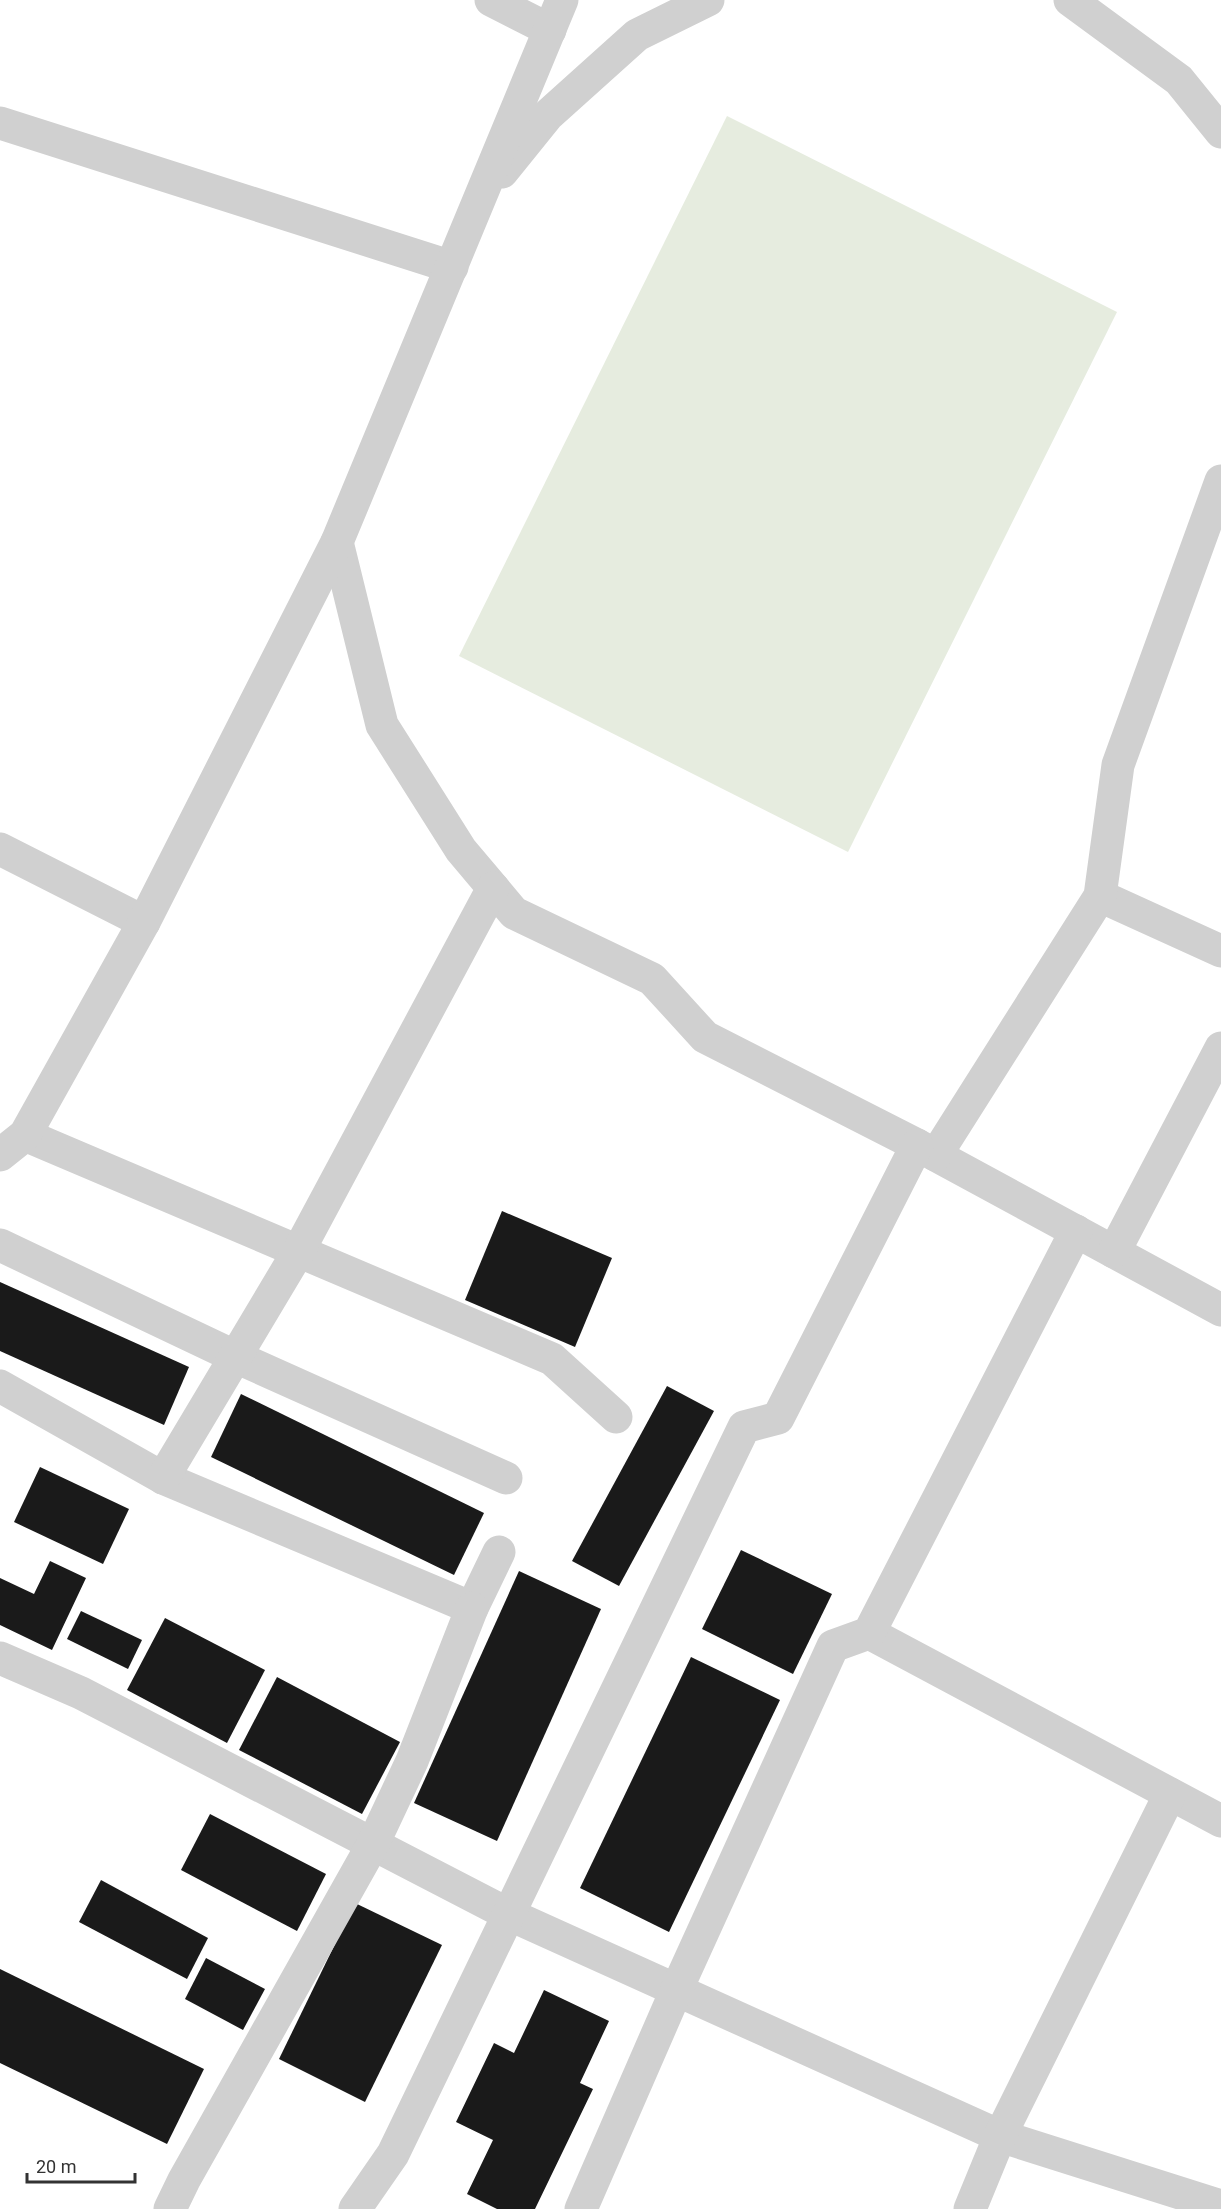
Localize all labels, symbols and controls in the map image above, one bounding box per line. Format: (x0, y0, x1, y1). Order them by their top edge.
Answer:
scale bar (27, 2146, 135, 2184)
text: 20 m (36, 2156, 76, 2177)

